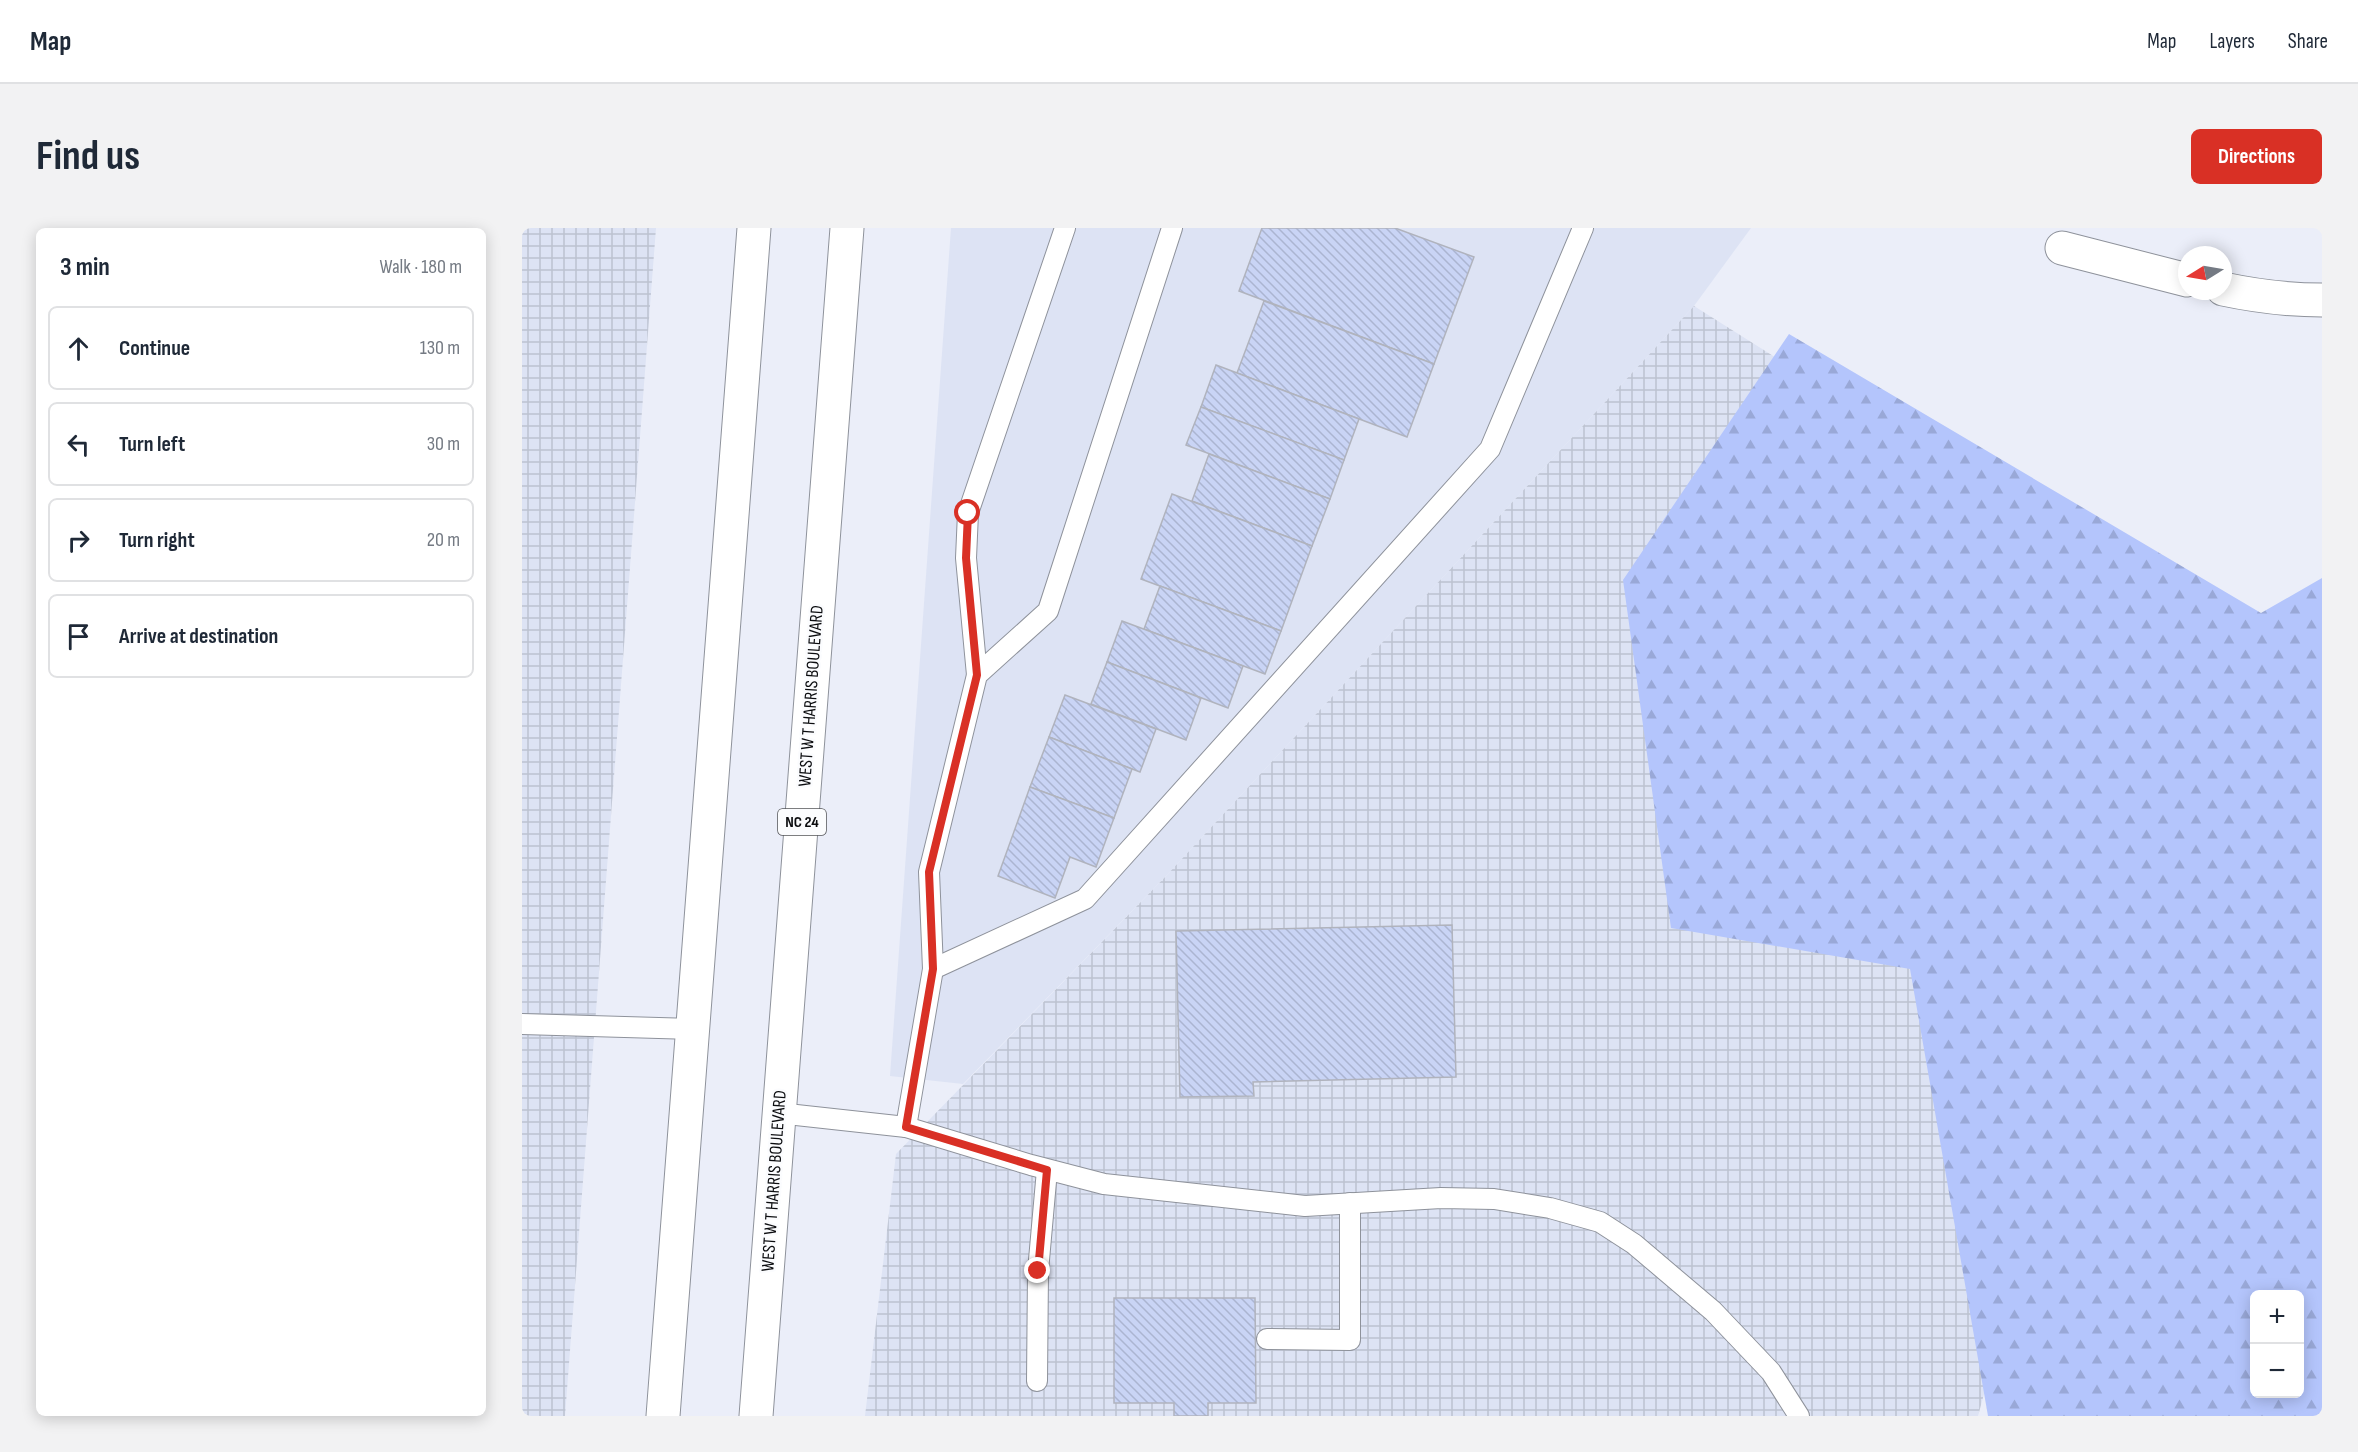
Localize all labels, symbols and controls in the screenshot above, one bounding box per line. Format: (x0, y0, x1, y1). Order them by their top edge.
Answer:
text: Map (30, 25, 71, 58)
text: Map (2147, 29, 2176, 54)
text: Layers (2209, 29, 2255, 54)
text: Share (2288, 29, 2328, 54)
button: Directions (2191, 129, 2322, 184)
text: Find us (36, 131, 140, 182)
north arrow (2178, 246, 2232, 300)
text: 3 min (60, 252, 110, 283)
text: Walk · 180 m (379, 255, 462, 279)
icon: ahead (62, 332, 95, 365)
text: Continue (119, 335, 190, 362)
text: 130 m (420, 336, 460, 360)
icon: left (62, 428, 95, 461)
text: Turn left (119, 431, 185, 458)
text: 30 m (427, 432, 460, 456)
route start (954, 499, 980, 525)
icon: right (62, 524, 95, 557)
text: Turn right (119, 527, 195, 554)
text: 20 m (427, 528, 460, 552)
street label: WEST W T HARRIS BOULEVARD (794, 605, 828, 787)
icon: arrive (62, 620, 95, 653)
text: Arrive at destination (119, 623, 278, 650)
road number: NC 24 (778, 809, 826, 835)
street label: WEST W T HARRIS BOULEVARD (757, 1090, 791, 1272)
route end (1024, 1257, 1050, 1283)
map controls (2250, 1290, 2304, 1398)
button: + (2250, 1290, 2304, 1344)
button: − (2250, 1344, 2304, 1398)

